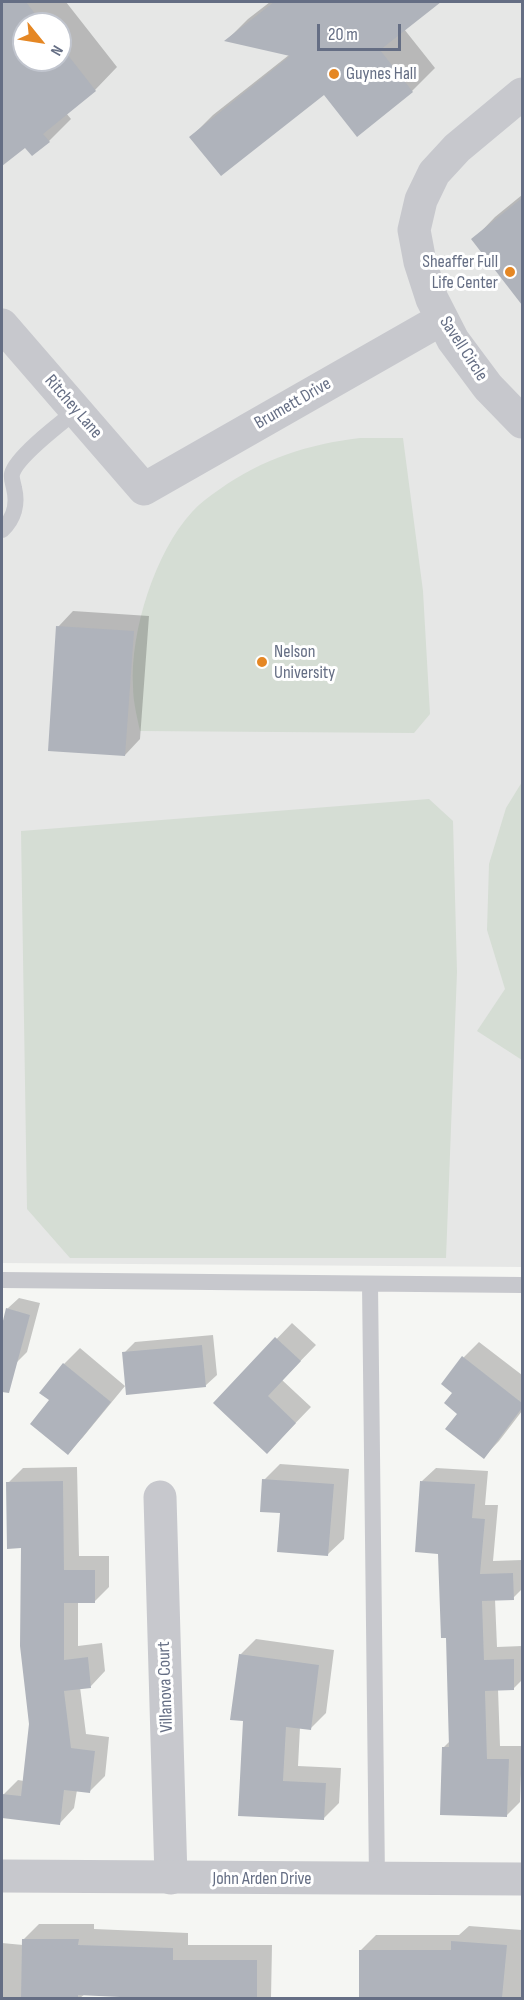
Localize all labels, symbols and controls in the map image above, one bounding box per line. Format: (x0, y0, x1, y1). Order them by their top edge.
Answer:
north arrow (12, 12, 72, 72)
scale bar (320, 12, 404, 50)
text: 20 m (328, 24, 358, 45)
text: N (46, 42, 67, 59)
place label: Guynes Hall (346, 63, 417, 85)
marker: Guynes Hall (327, 67, 341, 81)
place label: Sheaffer Full Life Center (422, 251, 498, 294)
marker: Sheaffer Full Life Center (503, 265, 517, 279)
street label: Savell Circle (434, 313, 492, 385)
street label: Ritchey Lane (39, 371, 107, 443)
street label: Brumett Drive (251, 373, 335, 435)
place label: Nelson University (274, 641, 335, 684)
marker: Nelson University (255, 655, 269, 669)
street label: Villanova Court (154, 1641, 178, 1733)
street label: John Arden Drive (212, 1868, 312, 1890)

